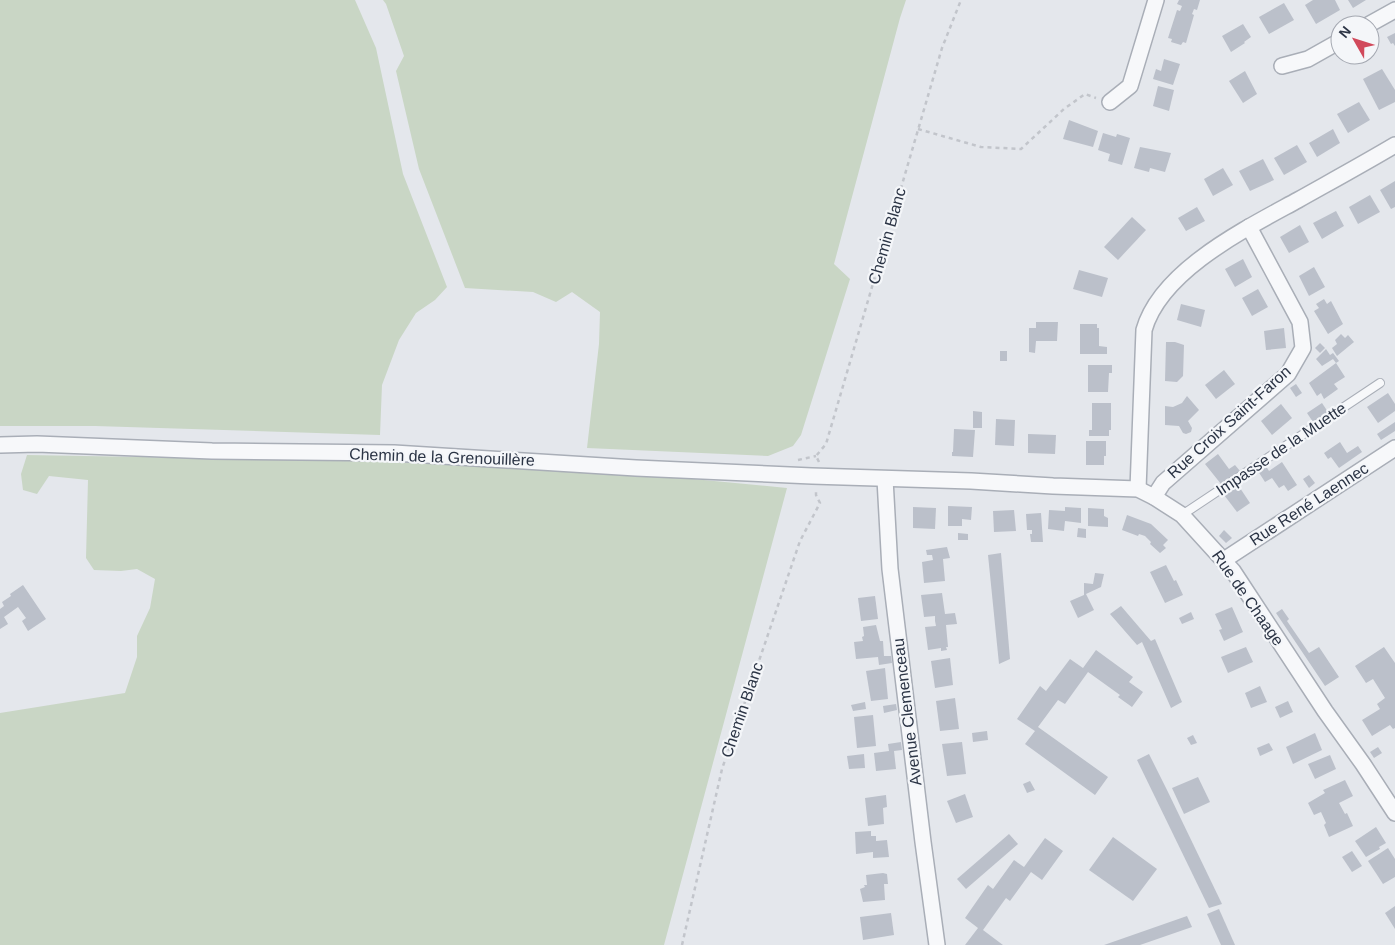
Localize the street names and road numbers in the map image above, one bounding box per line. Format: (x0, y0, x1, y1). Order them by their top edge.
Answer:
street label: Chemin Blanc (865, 186, 909, 286)
street label: Rue Croix Saint-Faron (1164, 362, 1294, 482)
street label: Impasse de la Muette (1213, 399, 1349, 499)
street label: Chemin de la Grenouillère (349, 445, 535, 469)
street label: Rue René Laennec (1247, 459, 1371, 549)
street label: Rue de Chaage (1209, 547, 1287, 649)
street label: Avenue Clemenceau (890, 637, 924, 787)
street label: Chemin Blanc (718, 660, 766, 760)

